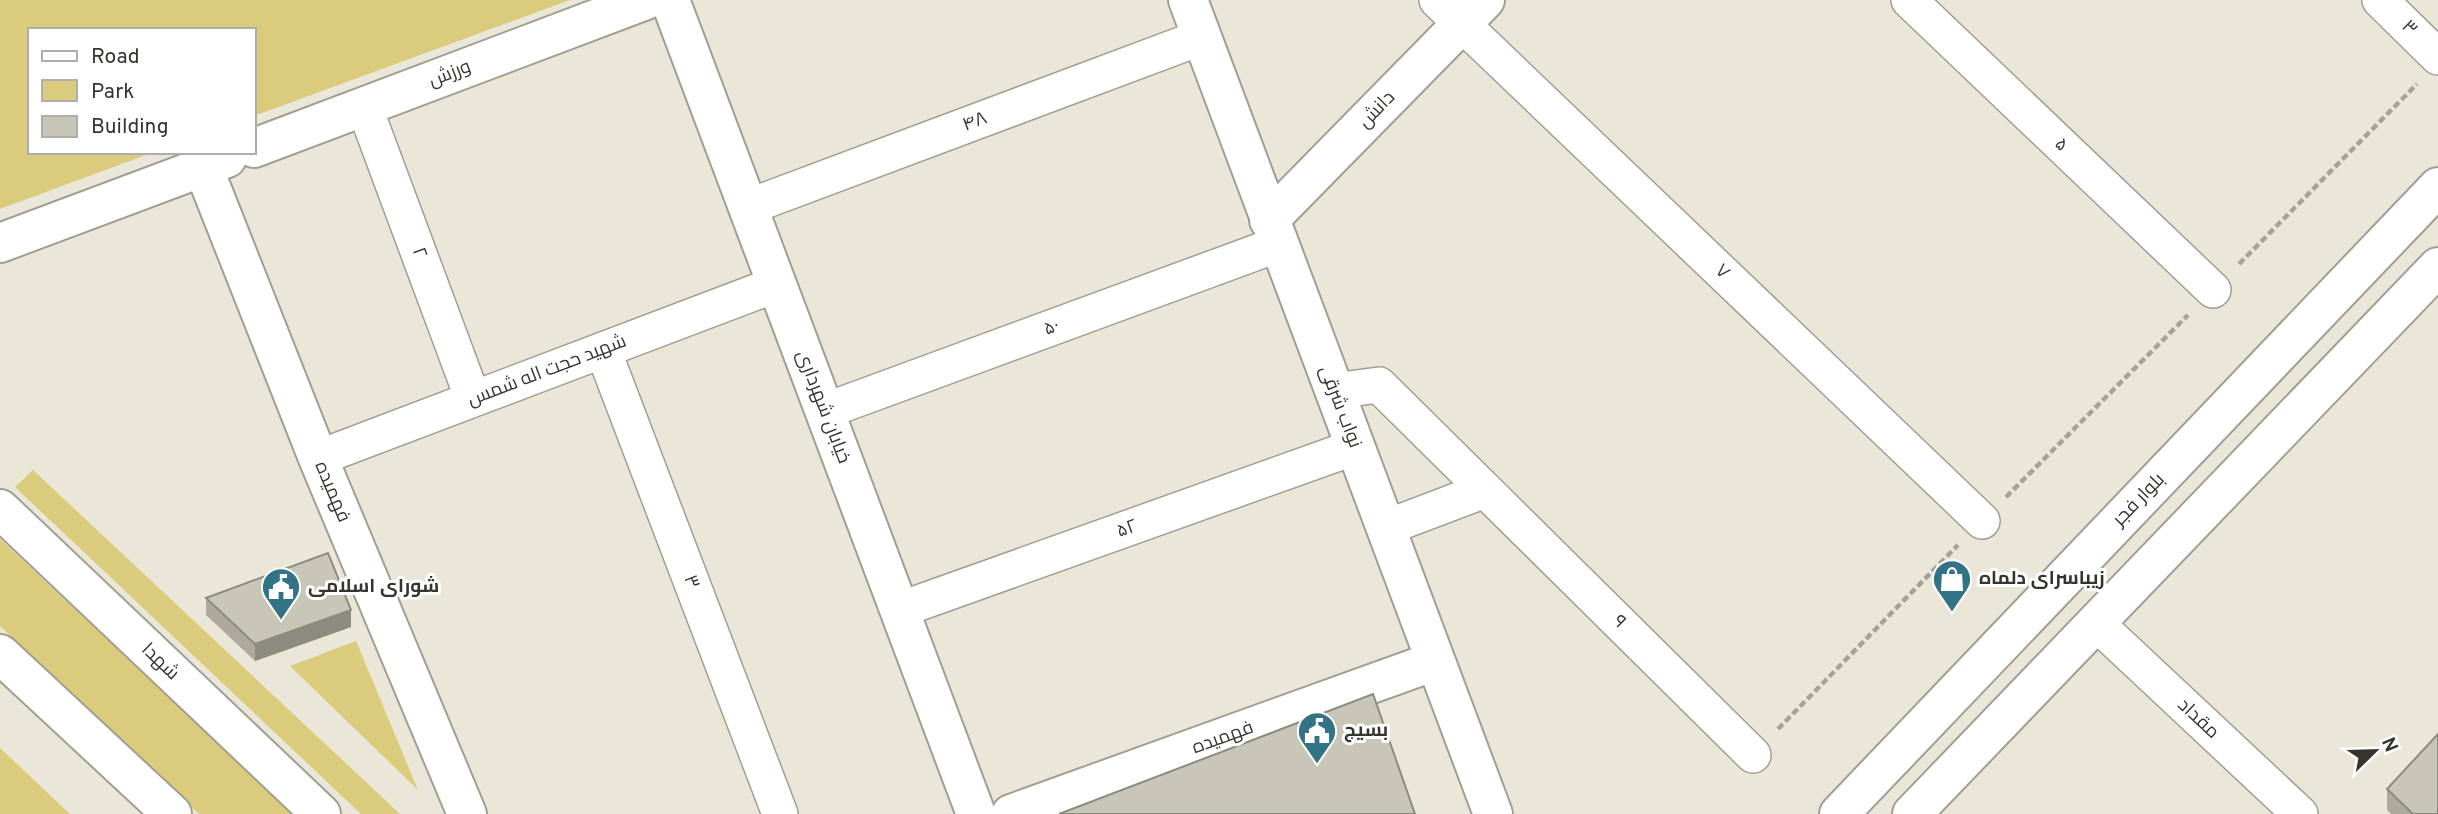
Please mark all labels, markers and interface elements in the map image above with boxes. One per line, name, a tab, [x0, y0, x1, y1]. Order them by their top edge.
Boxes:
street label: ۳	[2396, 15, 2422, 41]
legend	[28, 28, 256, 154]
text: Road	[91, 44, 140, 71]
street label: ورزش	[425, 55, 475, 93]
text: Park	[91, 79, 134, 106]
street label: دانش	[1353, 86, 1401, 134]
street label: ۴۸	[959, 106, 991, 137]
text: Building	[91, 114, 169, 141]
street label: ۵	[2049, 133, 2073, 157]
street label: ۲	[406, 244, 432, 262]
street label: ۷	[1709, 259, 1735, 285]
street label: ۵۰	[1041, 314, 1063, 342]
street label: شهید حجت اله شمس	[464, 330, 630, 412]
street label: خیابان شهرداری	[790, 347, 856, 467]
street label: نواب شرقی	[1313, 362, 1367, 452]
street label: فهمیده	[308, 458, 356, 526]
street label: بلوار فجر	[2107, 468, 2170, 532]
street label: ۵۲	[1113, 514, 1141, 544]
shop icon: زیباسرای دلماه	[1931, 558, 1973, 613]
public building icon: شورای اسلامی	[260, 566, 302, 621]
place label: زیباسرای دلماه	[1979, 567, 2105, 591]
street label: ۳	[677, 572, 705, 592]
place label: شورای اسلامی	[308, 575, 439, 599]
street label: ۹	[1607, 610, 1631, 634]
street label: شهدا	[136, 638, 184, 686]
street label: مقداد	[2172, 694, 2224, 744]
public building icon: بسیج	[1296, 710, 1338, 765]
street label: فهمیده	[1189, 716, 1257, 760]
north arrow	[2340, 716, 2410, 786]
place label: بسیج	[1344, 719, 1388, 743]
text: N	[2375, 734, 2403, 756]

